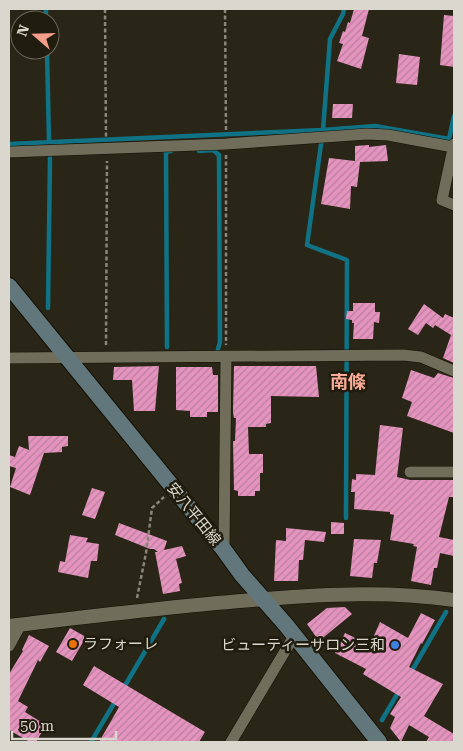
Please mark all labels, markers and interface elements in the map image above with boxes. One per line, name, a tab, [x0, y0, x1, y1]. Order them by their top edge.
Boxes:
north arrow	[10, 10, 60, 60]
text: N	[13, 23, 32, 38]
district label: 南條	[330, 371, 366, 392]
street label: 安八平田線	[163, 479, 225, 549]
place label: ラフォーレ	[83, 635, 158, 653]
place label: ビューティーサロン三和	[221, 636, 385, 654]
marker: ラフォーレ	[67, 638, 79, 650]
marker: ビューティーサロン三和	[389, 639, 401, 651]
scale bar	[12, 708, 116, 740]
text: 50 m	[20, 717, 55, 735]

